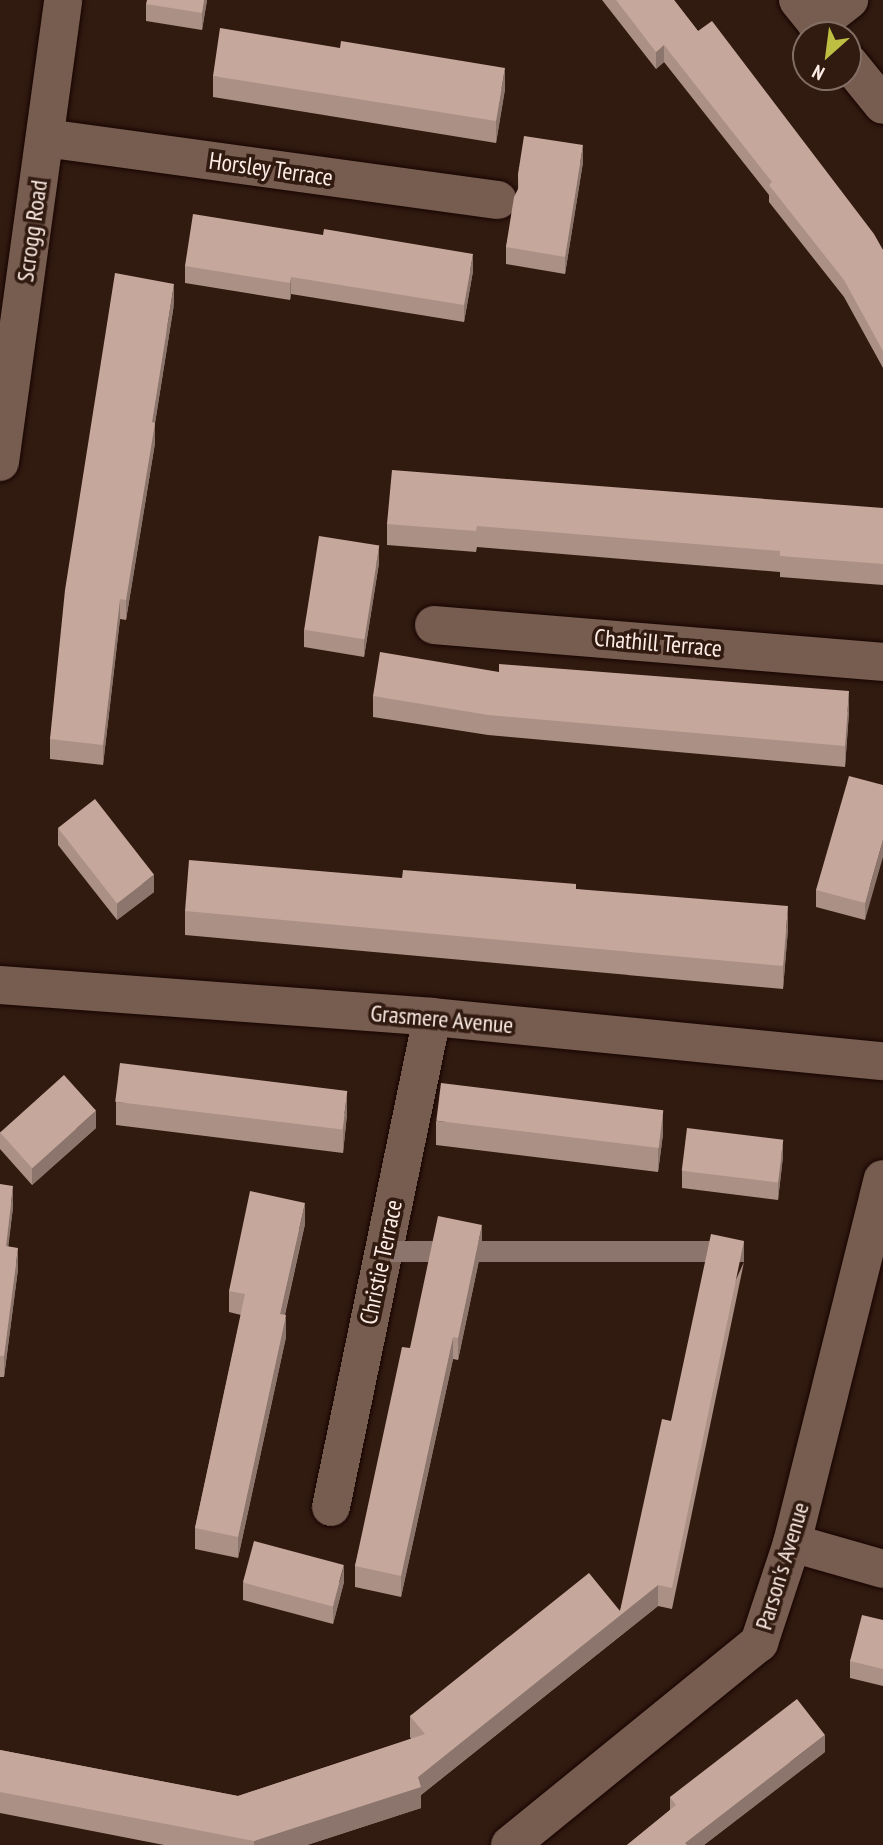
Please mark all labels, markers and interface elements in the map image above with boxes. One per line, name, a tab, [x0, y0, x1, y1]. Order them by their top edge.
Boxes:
north arrow	[792, 21, 862, 91]
text: N	[808, 60, 828, 86]
street label: Horsley Terrace	[207, 146, 335, 192]
street label: Scrogg Road	[11, 178, 53, 284]
street label: Chathill Terrace	[593, 623, 723, 663]
street label: Grasmere Avenue	[369, 998, 515, 1040]
street label: Christie Terrace	[354, 1197, 408, 1327]
street label: Parson's Avenue	[749, 1499, 815, 1633]

